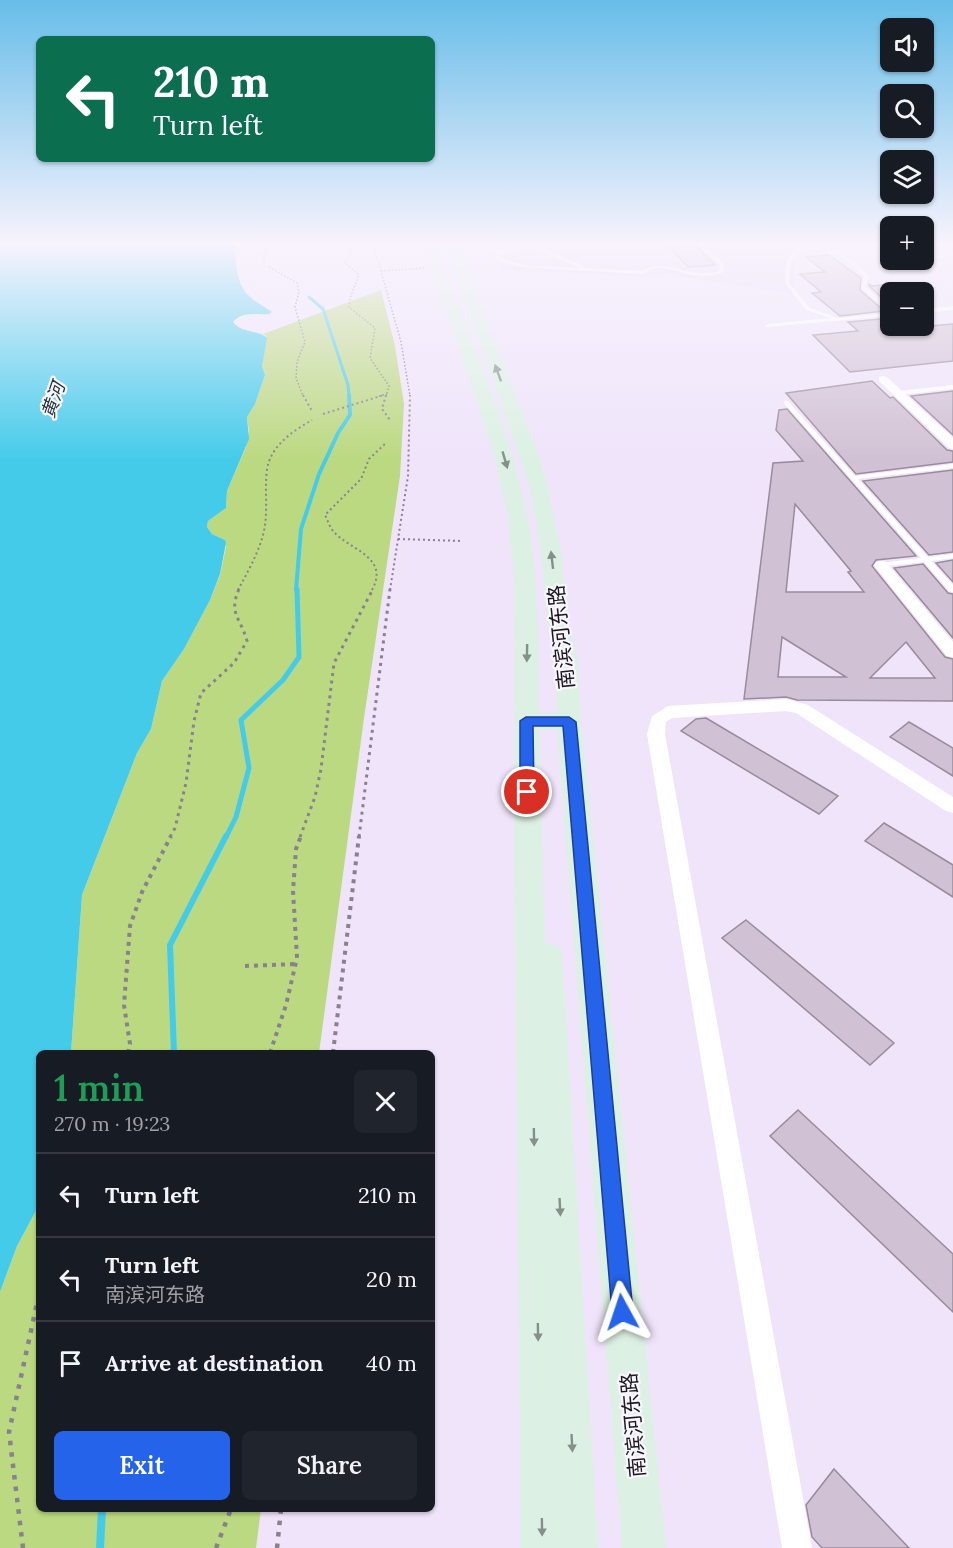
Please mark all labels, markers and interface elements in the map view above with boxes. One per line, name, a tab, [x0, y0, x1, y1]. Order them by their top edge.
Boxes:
map controls	[880, 18, 934, 336]
button: sound	[880, 18, 934, 72]
text: 210 m	[153, 55, 269, 109]
icon: left	[54, 60, 132, 138]
button: search	[880, 84, 934, 138]
text: Turn left	[153, 108, 263, 142]
button: layers	[880, 150, 934, 204]
button: +	[880, 216, 934, 270]
button: −	[880, 282, 934, 336]
one-way arrow	[492, 364, 502, 382]
water label: 黄河	[36, 376, 71, 421]
one-way arrow	[501, 451, 510, 469]
one-way arrow	[548, 550, 557, 569]
street label: 南滨河东路	[542, 583, 580, 691]
one-way arrow	[522, 643, 532, 662]
pin	[501, 766, 552, 817]
icon: arrive	[510, 775, 543, 808]
text: 1 min	[54, 1065, 144, 1111]
button: close	[354, 1070, 417, 1133]
text: 270 m · 19:23	[54, 1111, 170, 1136]
one-way arrow	[529, 1127, 539, 1146]
icon: left	[54, 1179, 87, 1212]
text: Turn left	[105, 1181, 199, 1209]
text: 210 m	[358, 1181, 417, 1209]
one-way arrow	[556, 1198, 565, 1217]
text: Turn left	[105, 1251, 199, 1279]
icon: left	[54, 1263, 87, 1296]
text: 20 m	[366, 1265, 417, 1293]
position arrow	[590, 1280, 654, 1344]
text: 南滨河东路	[105, 1282, 205, 1307]
one-way arrow	[534, 1322, 543, 1341]
icon: arrive	[54, 1347, 87, 1380]
text: Arrive at destination	[105, 1349, 323, 1377]
text: 40 m	[366, 1349, 417, 1377]
street label: 南滨河东路	[615, 1372, 651, 1478]
button: Exit	[54, 1431, 230, 1500]
button: Share	[242, 1431, 417, 1500]
one-way arrow	[567, 1434, 576, 1453]
one-way arrow	[538, 1517, 547, 1536]

